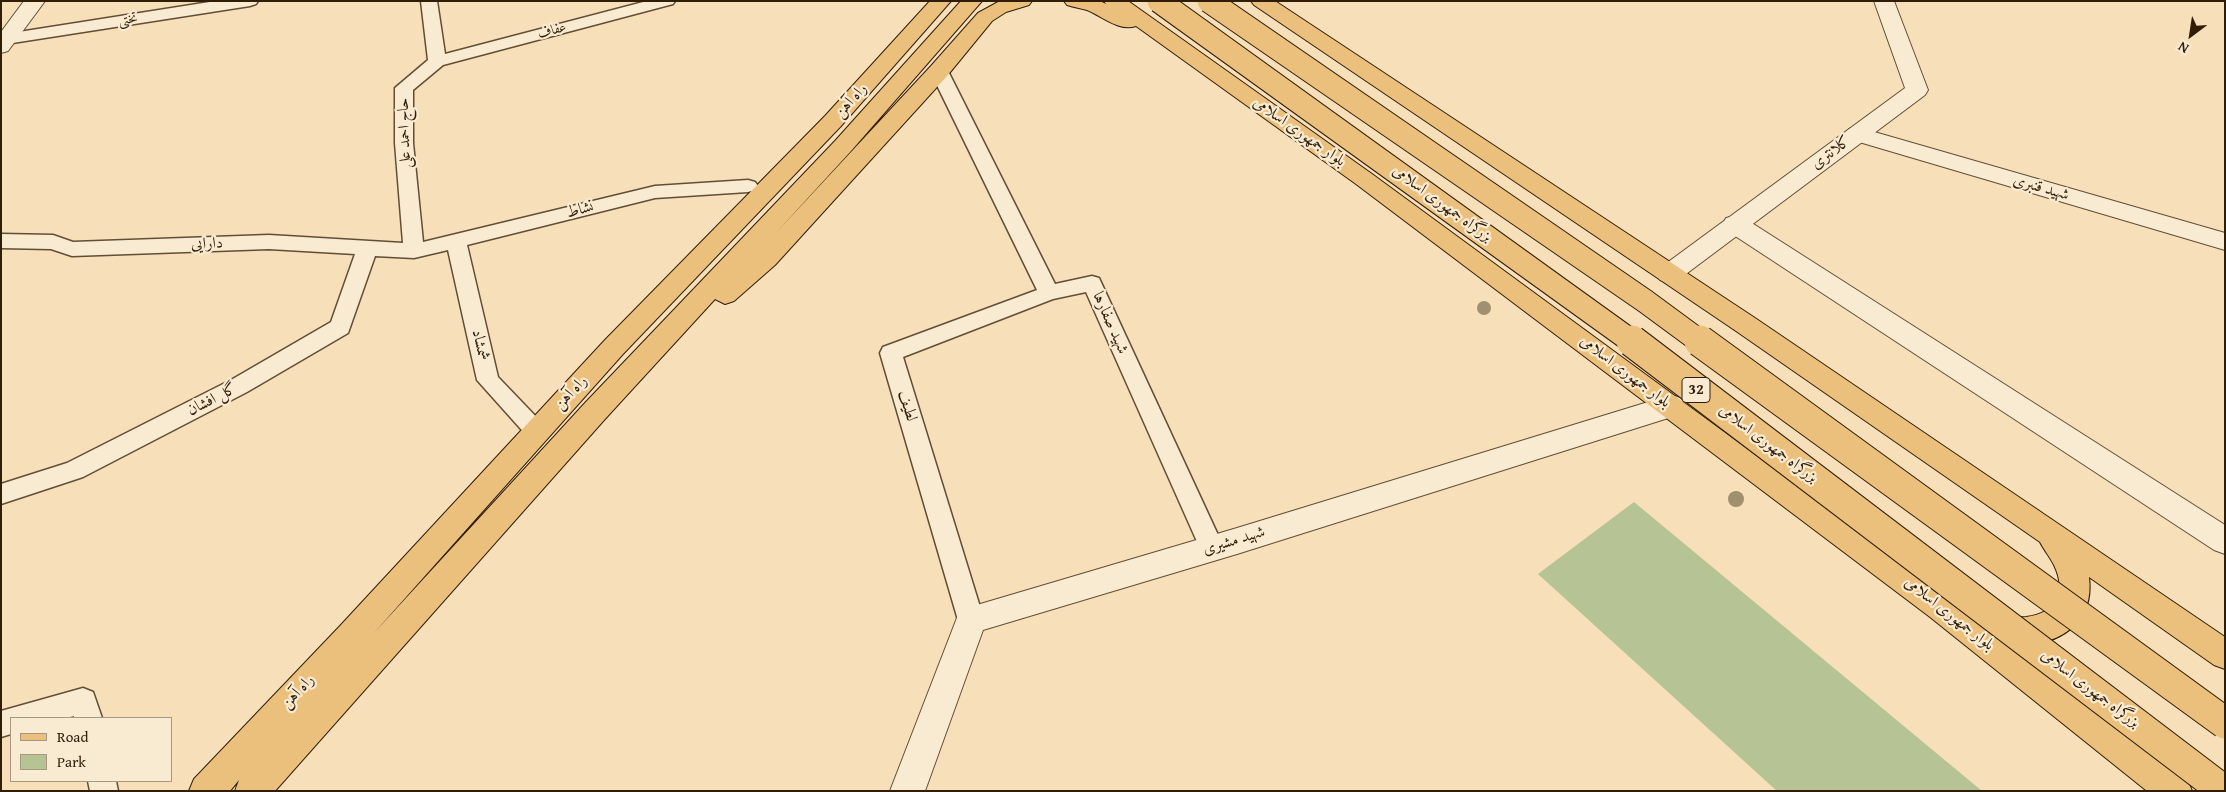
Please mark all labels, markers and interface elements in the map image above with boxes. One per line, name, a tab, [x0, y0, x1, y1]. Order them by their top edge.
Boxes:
street label: تختی	[117, 10, 139, 30]
north arrow	[2166, 10, 2216, 60]
street label: عفاف	[536, 19, 568, 43]
text: N	[2174, 37, 2192, 59]
street label: راه آهن	[831, 80, 871, 122]
street label: بلوار جمهوری اسلامی	[1249, 93, 1349, 171]
street label: حاج احمد علی	[394, 97, 416, 169]
street label: کلانتری	[1808, 132, 1854, 174]
street label: بزرگراه جمهوری اسلامی	[1388, 161, 1496, 247]
street label: شهید قنبری	[2011, 171, 2071, 205]
street label: نشاط	[564, 197, 596, 223]
street label: دارایی	[191, 234, 223, 254]
street label: شهید صفارها	[1088, 289, 1132, 357]
street label: شمشاد	[467, 328, 493, 362]
street label: بلوار جمهوری اسلامی	[1576, 332, 1674, 412]
street label: راه آهن	[550, 372, 592, 414]
road number: 32	[1682, 378, 1710, 402]
street label: گل افشان	[184, 379, 240, 421]
street label: لطیف	[893, 388, 921, 424]
street label: بزرگراه جمهوری اسلامی	[1715, 401, 1821, 487]
street label: شهید مشیری	[1201, 522, 1267, 560]
street label: بلوار جمهوری اسلامی	[1900, 573, 1998, 655]
street label: بزرگراه جمهوری اسلامی	[2037, 646, 2143, 732]
street label: راه آهن	[277, 671, 319, 713]
legend	[10, 717, 172, 782]
text: Road	[57, 726, 88, 747]
text: Park	[57, 751, 86, 772]

